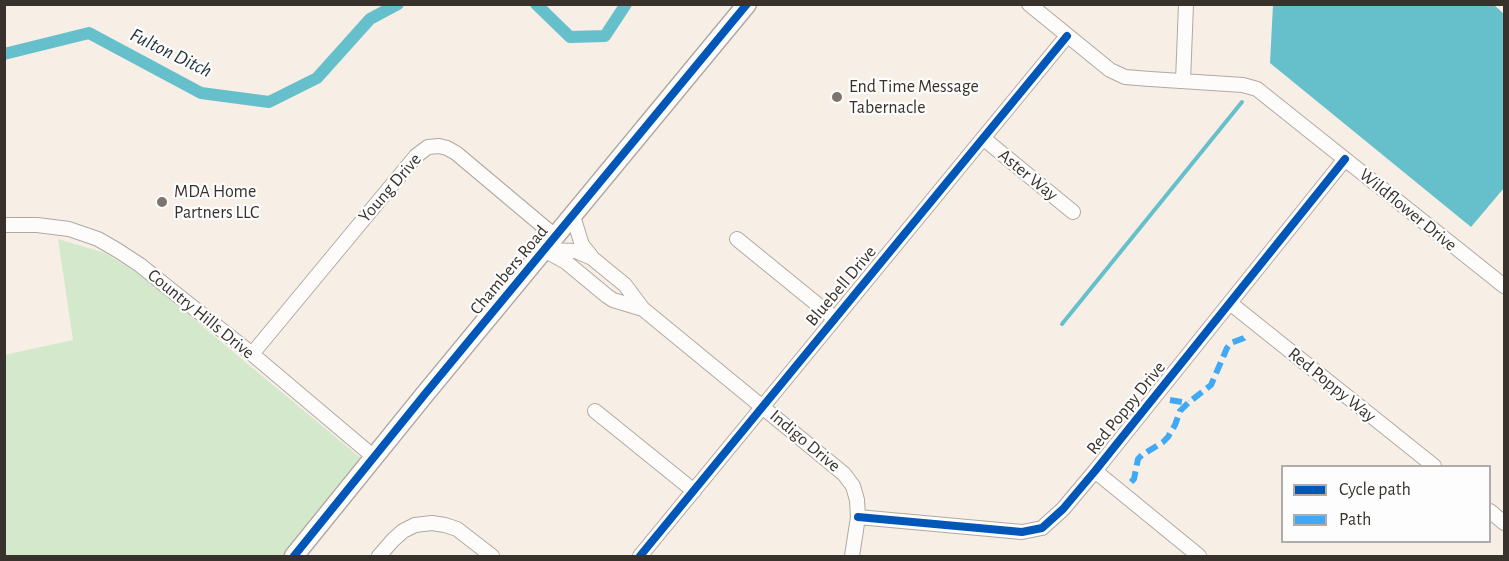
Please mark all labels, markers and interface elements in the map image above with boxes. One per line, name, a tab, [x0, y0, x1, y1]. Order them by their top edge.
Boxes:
water label: Fulton Ditch	[126, 23, 216, 83]
place label: End Time Message Tabernacle	[849, 76, 979, 118]
marker: End Time Message Tabernacle	[830, 90, 844, 104]
street label: Aster Way	[994, 144, 1062, 206]
street label: Young Drive	[354, 149, 426, 227]
street label: Wildflower Drive	[1355, 164, 1461, 256]
place label: MDA Home Partners LLC	[174, 181, 259, 224]
marker: MDA Home Partners LLC	[155, 195, 169, 209]
street label: Chambers Road	[465, 221, 553, 319]
street label: Bluebell Drive	[801, 241, 881, 331]
street label: Country Hills Drive	[143, 264, 259, 364]
street label: Red Poppy Way	[1284, 343, 1380, 427]
street label: Red Poppy Drive	[1082, 357, 1170, 459]
street label: Indigo Drive	[765, 405, 845, 477]
legend	[1281, 465, 1491, 543]
text: Cycle path	[1339, 481, 1411, 499]
text: Path	[1339, 511, 1371, 529]

